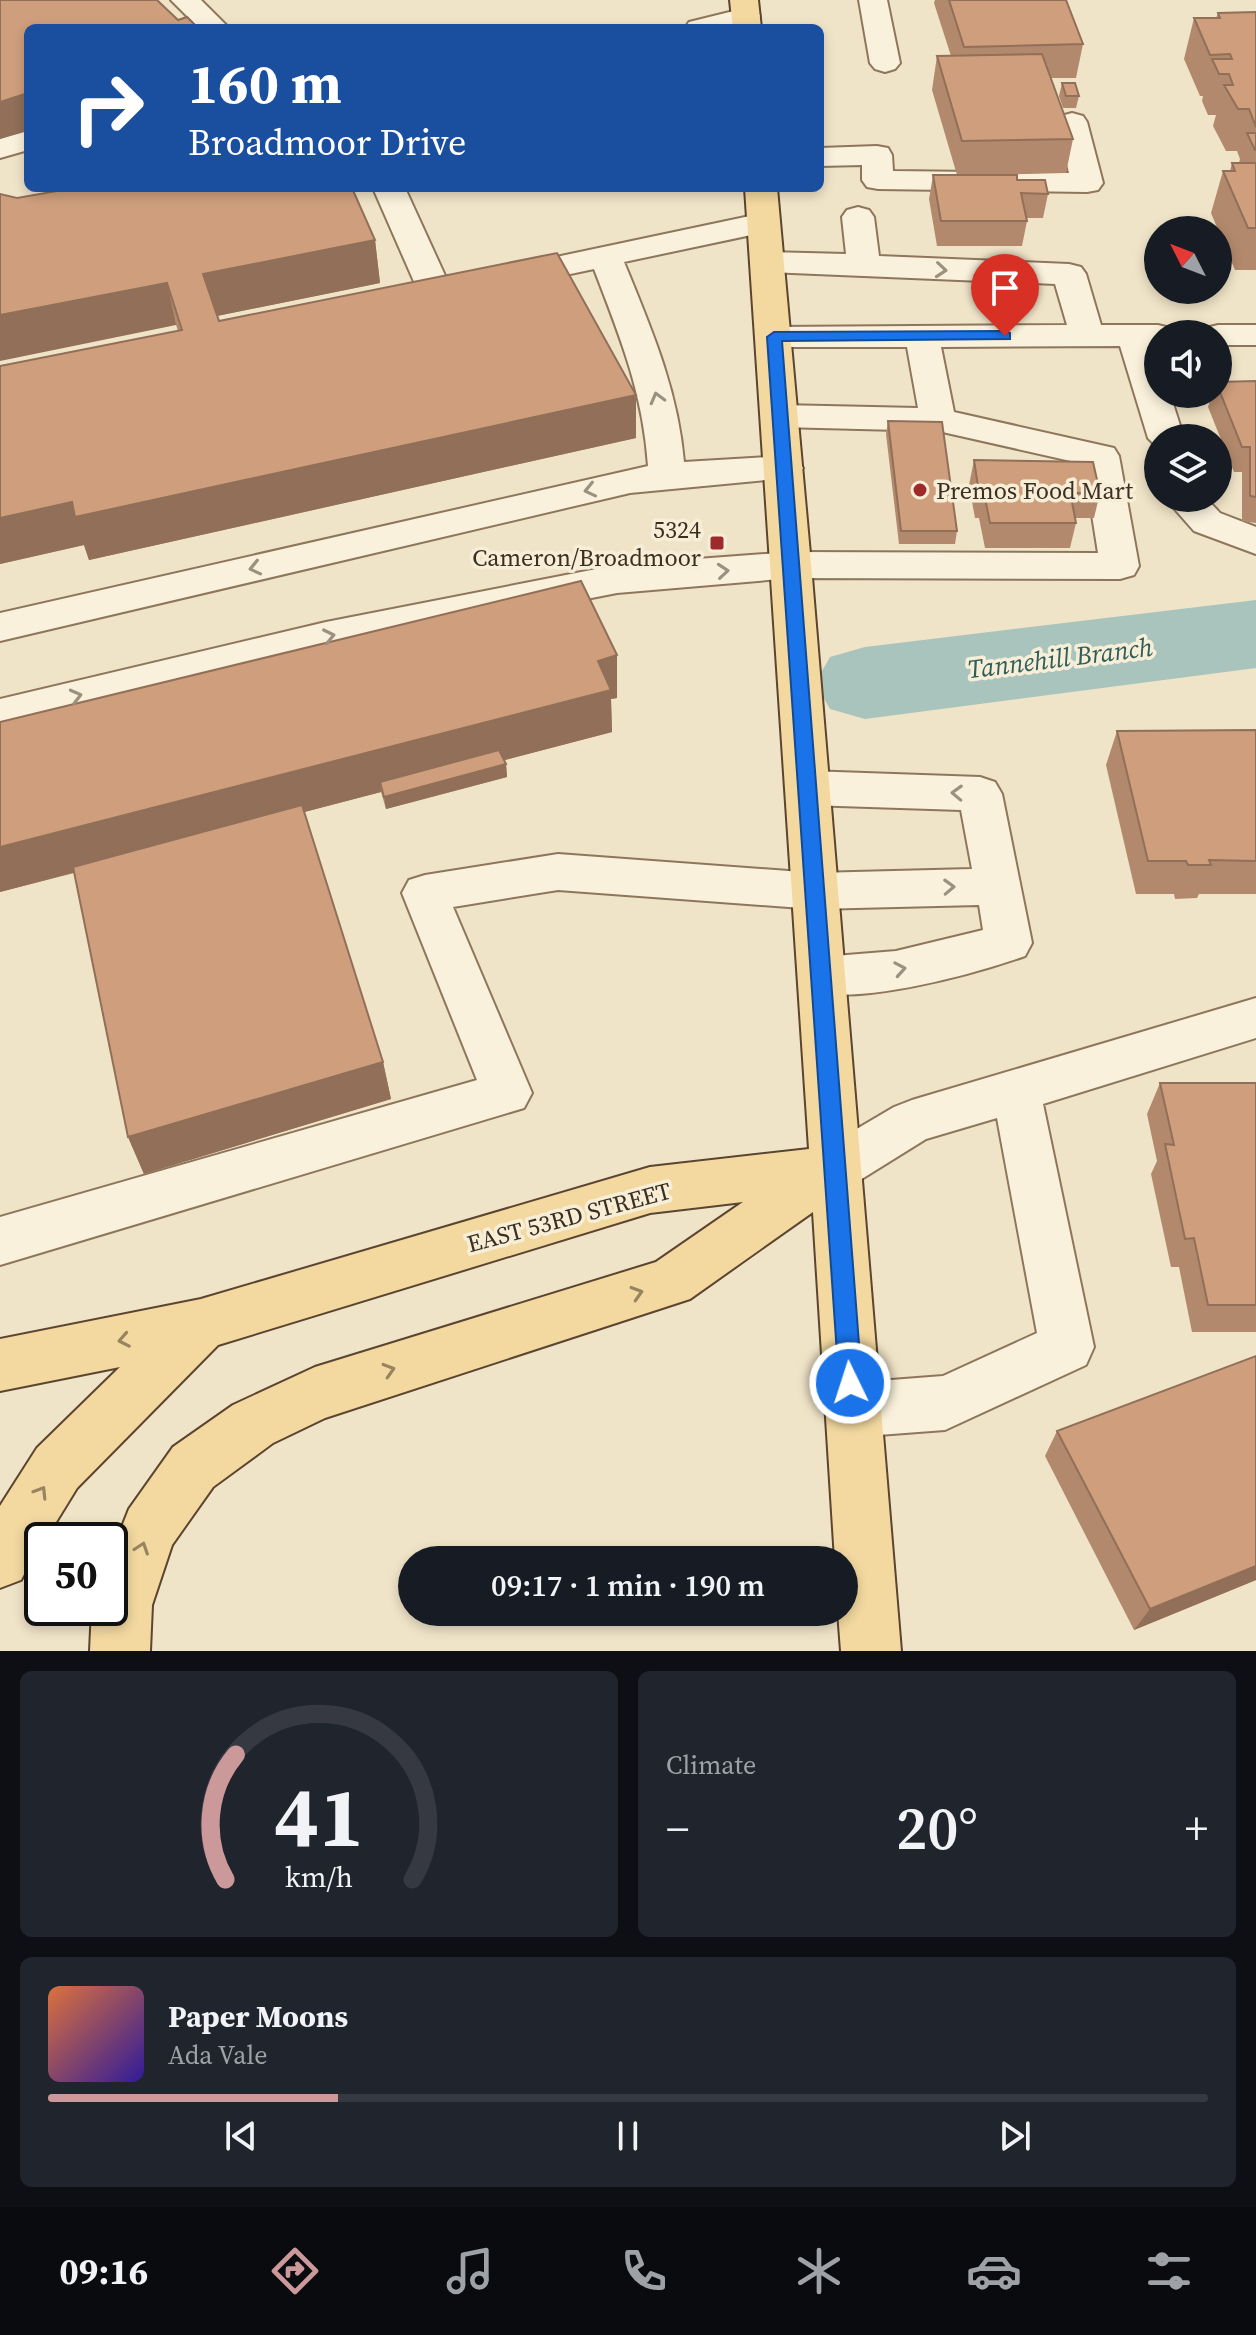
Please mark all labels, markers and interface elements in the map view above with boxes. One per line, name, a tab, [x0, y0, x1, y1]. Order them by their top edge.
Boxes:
text: 160 m	[188, 45, 342, 122]
icon: right	[56, 56, 160, 160]
text: Broadmoor Drive	[188, 118, 466, 167]
north arrow	[1144, 216, 1232, 304]
map controls	[1144, 216, 1232, 512]
pin	[971, 254, 1039, 336]
one-way arrow	[935, 261, 948, 278]
icon: arrive	[983, 266, 1027, 310]
button: sound	[1144, 320, 1232, 408]
one-way arrow	[649, 391, 666, 405]
button: layers	[1144, 424, 1232, 512]
place label: Premos Food Mart	[936, 474, 1133, 507]
one-way arrow	[584, 481, 598, 498]
marker: Premos Food Mart	[911, 481, 929, 499]
place label: 5324 Cameron/Broadmoor	[472, 513, 701, 574]
marker: 5324 Cameron/Broadmoor	[708, 534, 726, 552]
one-way arrow	[249, 559, 263, 576]
one-way arrow	[717, 562, 730, 579]
one-way arrow	[321, 628, 335, 645]
water label: Tannehill Branch	[965, 629, 1155, 687]
one-way arrow	[68, 688, 82, 705]
one-way arrow	[950, 785, 963, 802]
one-way arrow	[943, 879, 956, 896]
one-way arrow	[893, 961, 906, 978]
street label: EAST 53RD STREET	[463, 1174, 675, 1260]
one-way arrow	[630, 1286, 644, 1302]
one-way arrow	[118, 1331, 131, 1348]
position arrow	[808, 1341, 892, 1425]
one-way arrow	[382, 1363, 396, 1379]
one-way arrow	[32, 1487, 47, 1501]
speed limit sign: 50	[24, 1522, 128, 1626]
one-way arrow	[132, 1542, 149, 1556]
text: 09:17 · 1 min · 190 m	[491, 1565, 765, 1606]
text: Climate	[666, 1747, 756, 1783]
text: 41	[274, 1760, 364, 1874]
text: 20°	[896, 1787, 978, 1869]
text: −	[666, 1798, 689, 1859]
text: +	[1185, 1798, 1208, 1859]
text: km/h	[285, 1857, 353, 1897]
text: Paper Moons	[168, 1996, 348, 2037]
text: Ada Vale	[168, 2037, 267, 2073]
icon: previous	[219, 2114, 263, 2158]
icon: pause	[606, 2114, 650, 2158]
icon: next	[993, 2114, 1037, 2158]
icon: directions	[267, 2243, 323, 2299]
icon: music	[442, 2243, 498, 2299]
icon: phone	[616, 2243, 672, 2299]
icon: climate	[791, 2243, 847, 2299]
icon: car	[966, 2243, 1022, 2299]
icon: filters	[1141, 2243, 1197, 2299]
text: 09:16	[59, 2247, 148, 2296]

